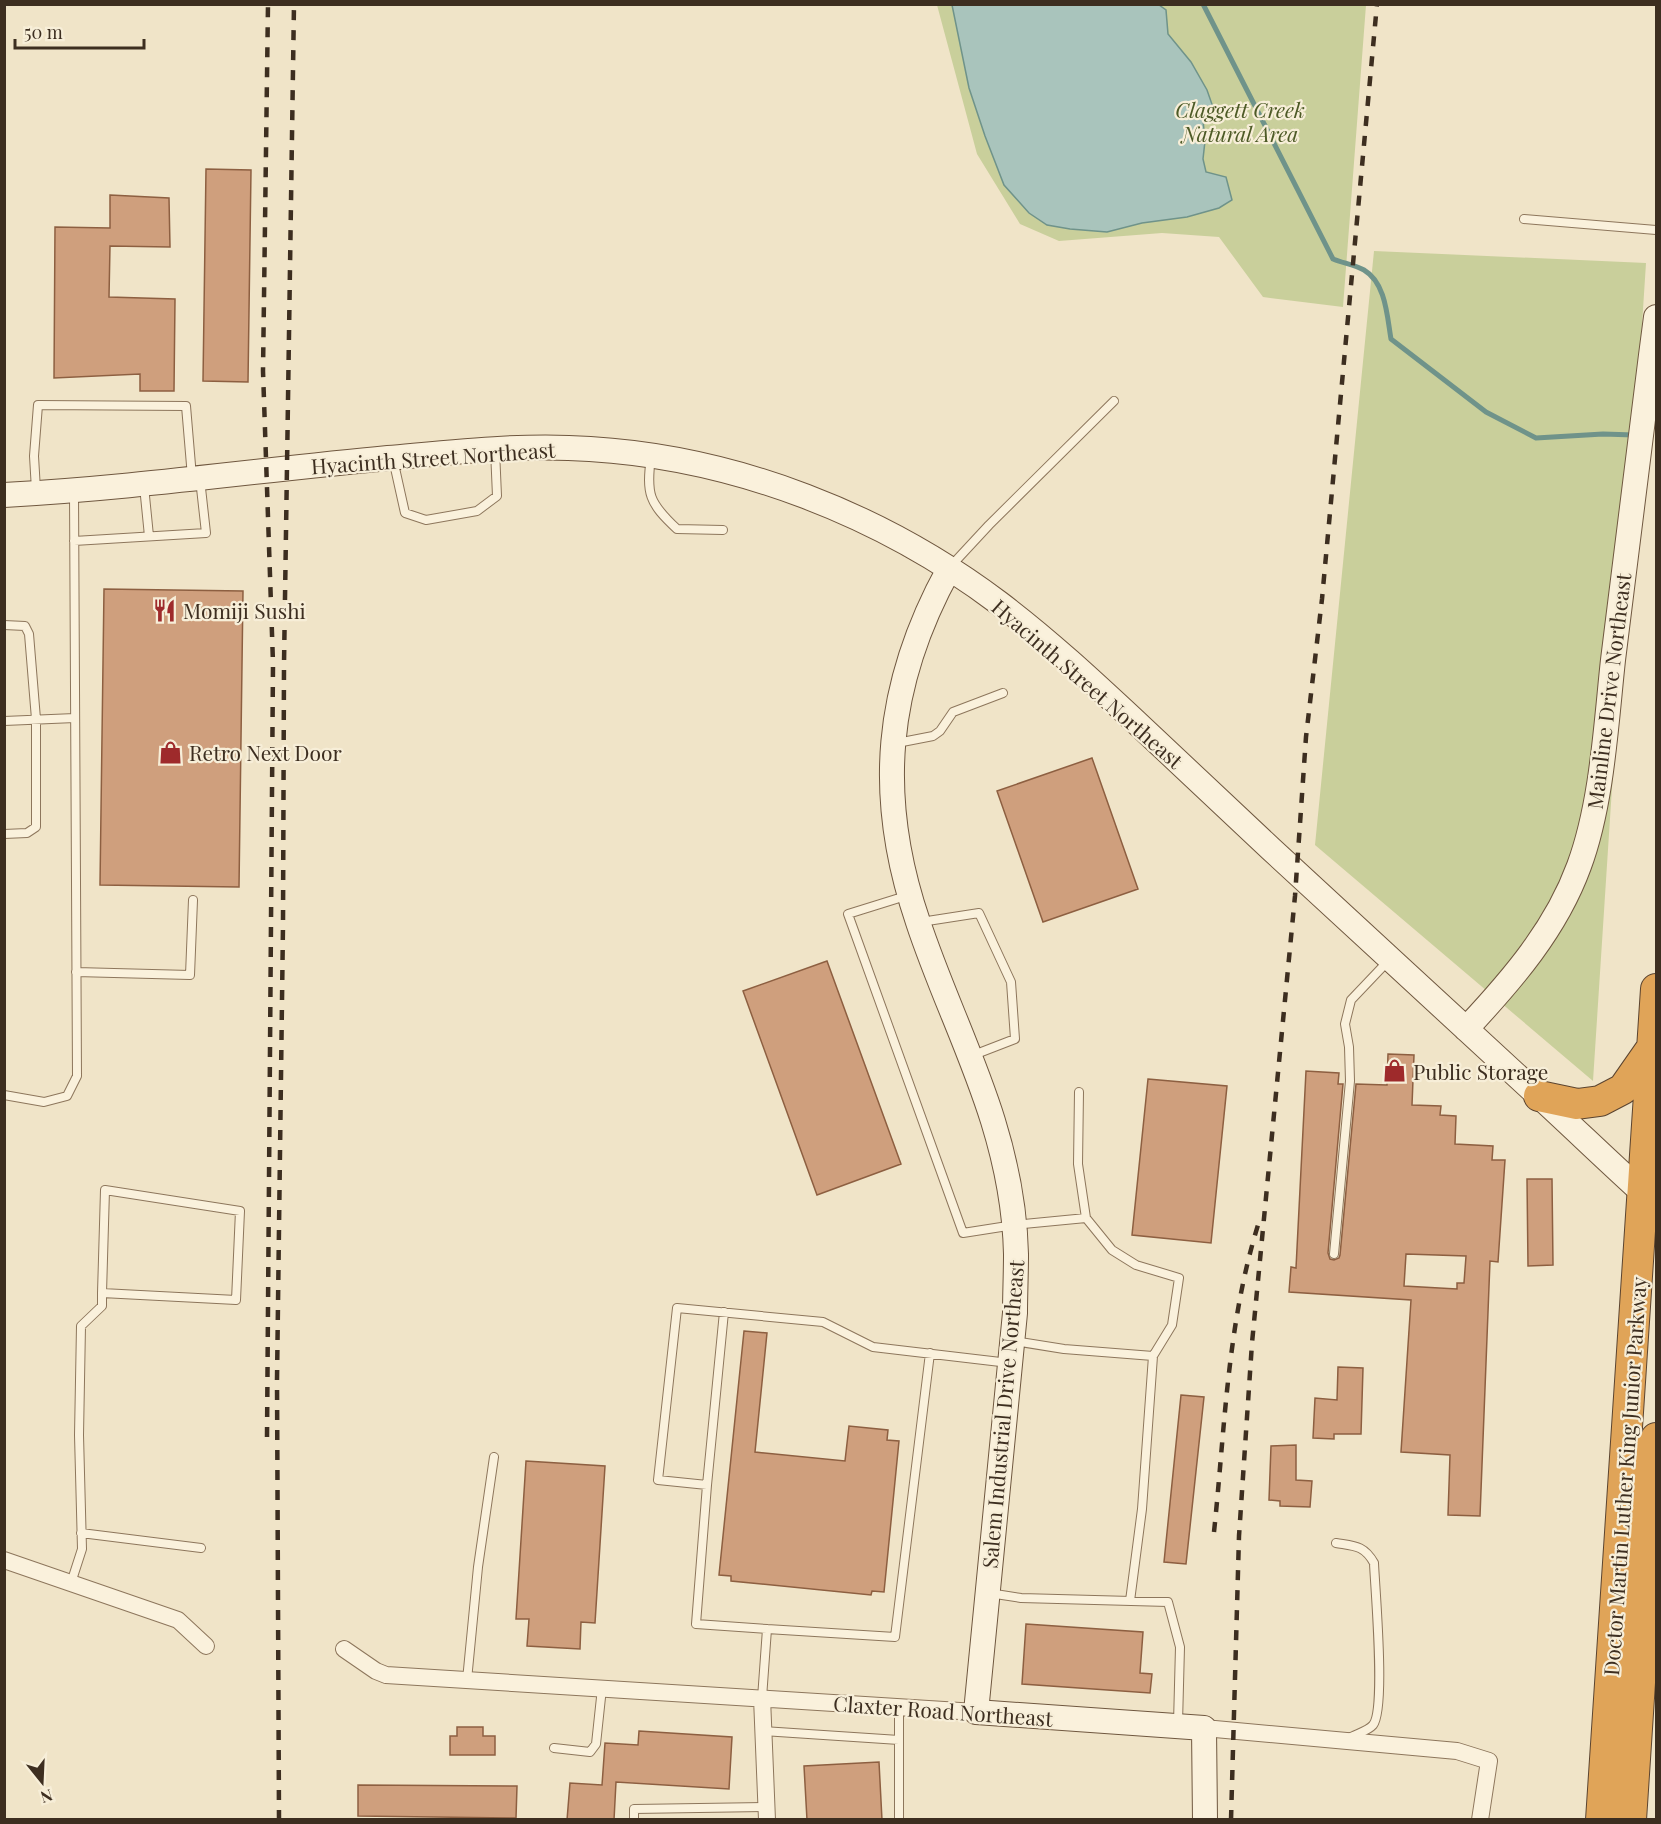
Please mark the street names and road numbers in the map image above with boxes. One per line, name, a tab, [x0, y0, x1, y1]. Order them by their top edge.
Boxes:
street label: Hyacinth Street Northeast	[310, 434, 557, 479]
street label: Mainline Drive Northeast	[1580, 571, 1636, 811]
street label: Hyacinth Street Northeast	[986, 592, 1190, 774]
street label: Salem Industrial Drive Northeast	[975, 1258, 1029, 1570]
street label: Doctor Martin Luther King Junior Parkway	[1596, 1275, 1652, 1677]
street label: Claxter Road Northeast	[832, 1688, 1054, 1732]

